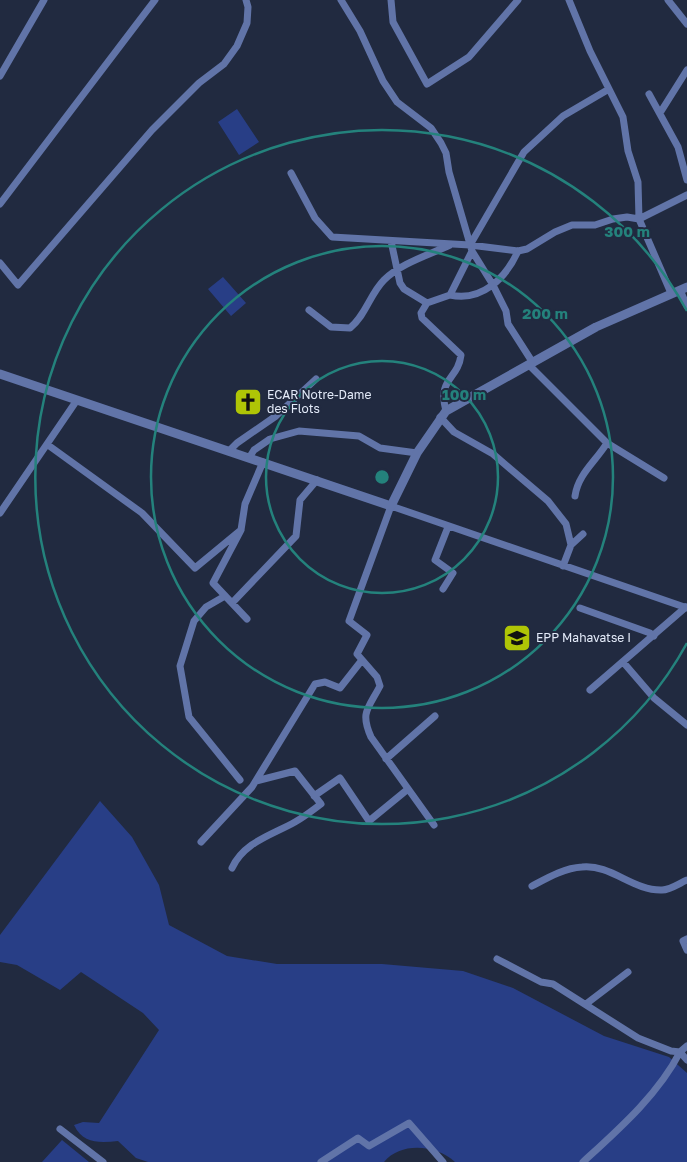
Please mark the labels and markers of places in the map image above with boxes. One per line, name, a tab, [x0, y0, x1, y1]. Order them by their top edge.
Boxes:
church icon: ECAR Notre-Dame des Flots	[233, 387, 263, 417]
place label: ECAR Notre-Dame des Flots	[267, 387, 371, 416]
centre of rings	[373, 468, 391, 486]
school or university icon: EPP Mahavatse I	[502, 623, 532, 653]
place label: EPP Mahavatse I	[536, 630, 631, 645]

